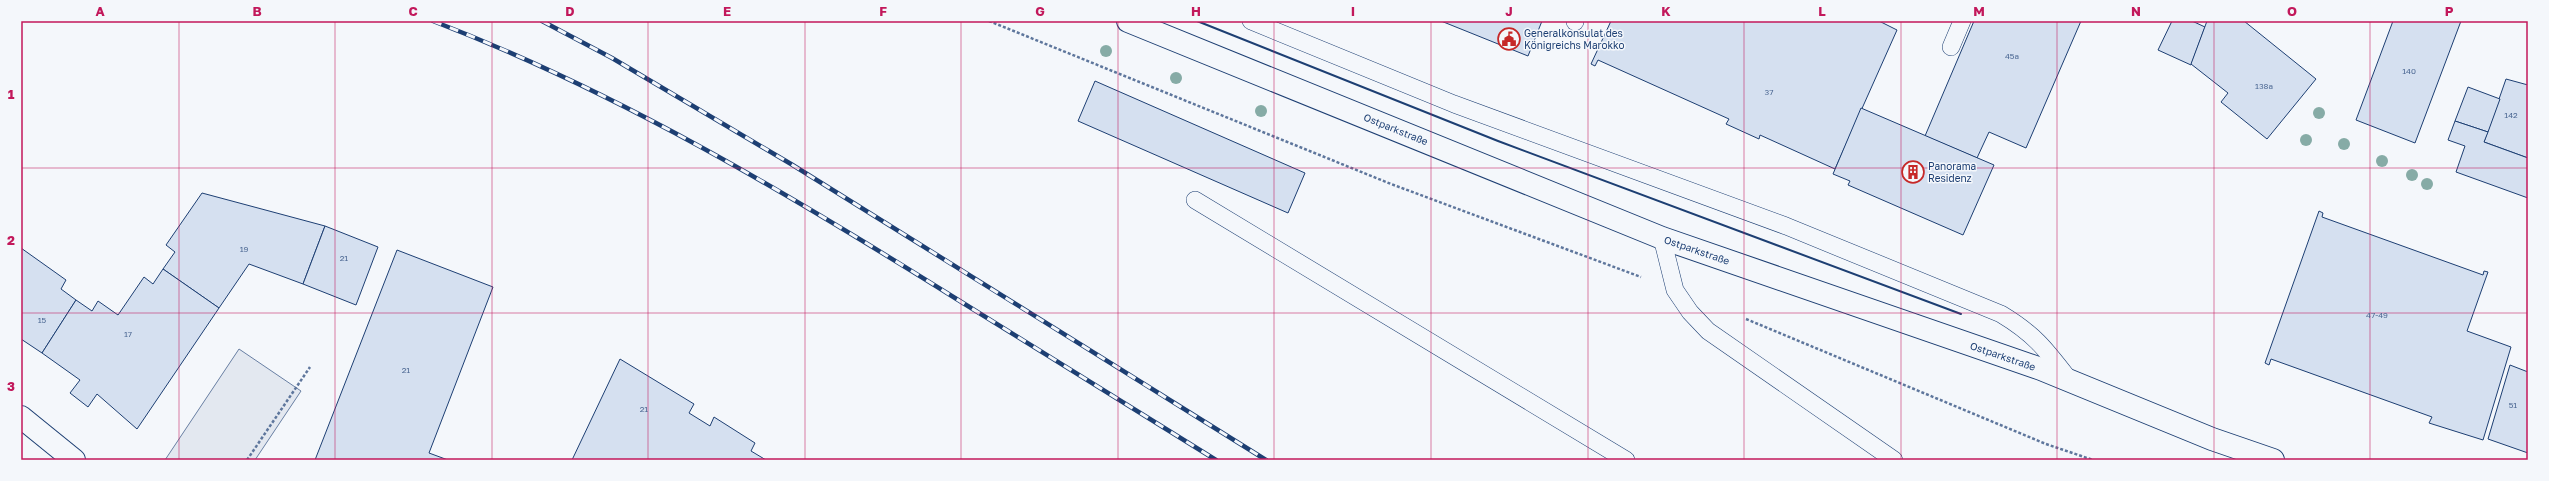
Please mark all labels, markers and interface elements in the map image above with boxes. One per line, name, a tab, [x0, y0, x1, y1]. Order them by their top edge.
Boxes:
text: A	[95, 3, 105, 19]
text: B	[252, 3, 262, 19]
text: C	[408, 3, 418, 19]
text: D	[565, 3, 575, 19]
text: E	[723, 3, 731, 19]
text: F	[879, 3, 887, 19]
text: G	[1035, 3, 1045, 19]
text: H	[1191, 3, 1201, 19]
text: I	[1351, 3, 1355, 19]
text: J	[1505, 3, 1513, 19]
text: K	[1661, 3, 1671, 19]
text: L	[1818, 3, 1826, 19]
text: M	[1973, 3, 1985, 19]
text: N	[2131, 3, 2141, 19]
text: O	[2287, 3, 2297, 19]
text: P	[2445, 3, 2454, 19]
public building icon: Generalkonsulat des Königreichs Marokko	[1496, 26, 1522, 52]
place label: Generalkonsulat des Königreichs Marokko	[1524, 27, 1625, 51]
house number: 45a	[2005, 51, 2019, 61]
house number: 140	[2402, 66, 2416, 76]
house number: 138a	[2255, 81, 2273, 91]
text: 1	[8, 86, 15, 102]
house number: 37	[1765, 87, 1773, 97]
house number: 142	[2504, 110, 2518, 120]
street label: Ostparkstraße	[1362, 111, 1430, 147]
building icon: Panorama Residenz	[1900, 159, 1926, 185]
place label: Panorama Residenz	[1928, 160, 1976, 184]
text: 2	[7, 232, 15, 248]
street label: Ostparkstraße	[1663, 233, 1731, 267]
house number: 19	[240, 244, 249, 254]
house number: 21	[340, 253, 348, 263]
house number: 47-49	[2366, 310, 2388, 320]
house number: 15	[38, 315, 47, 325]
house number: 17	[124, 329, 132, 339]
street label: Ostparkstraße	[1969, 339, 2037, 373]
house number: 21	[402, 365, 410, 375]
text: 3	[7, 378, 15, 394]
house number: 51	[2509, 400, 2517, 410]
house number: 21	[640, 404, 648, 414]

